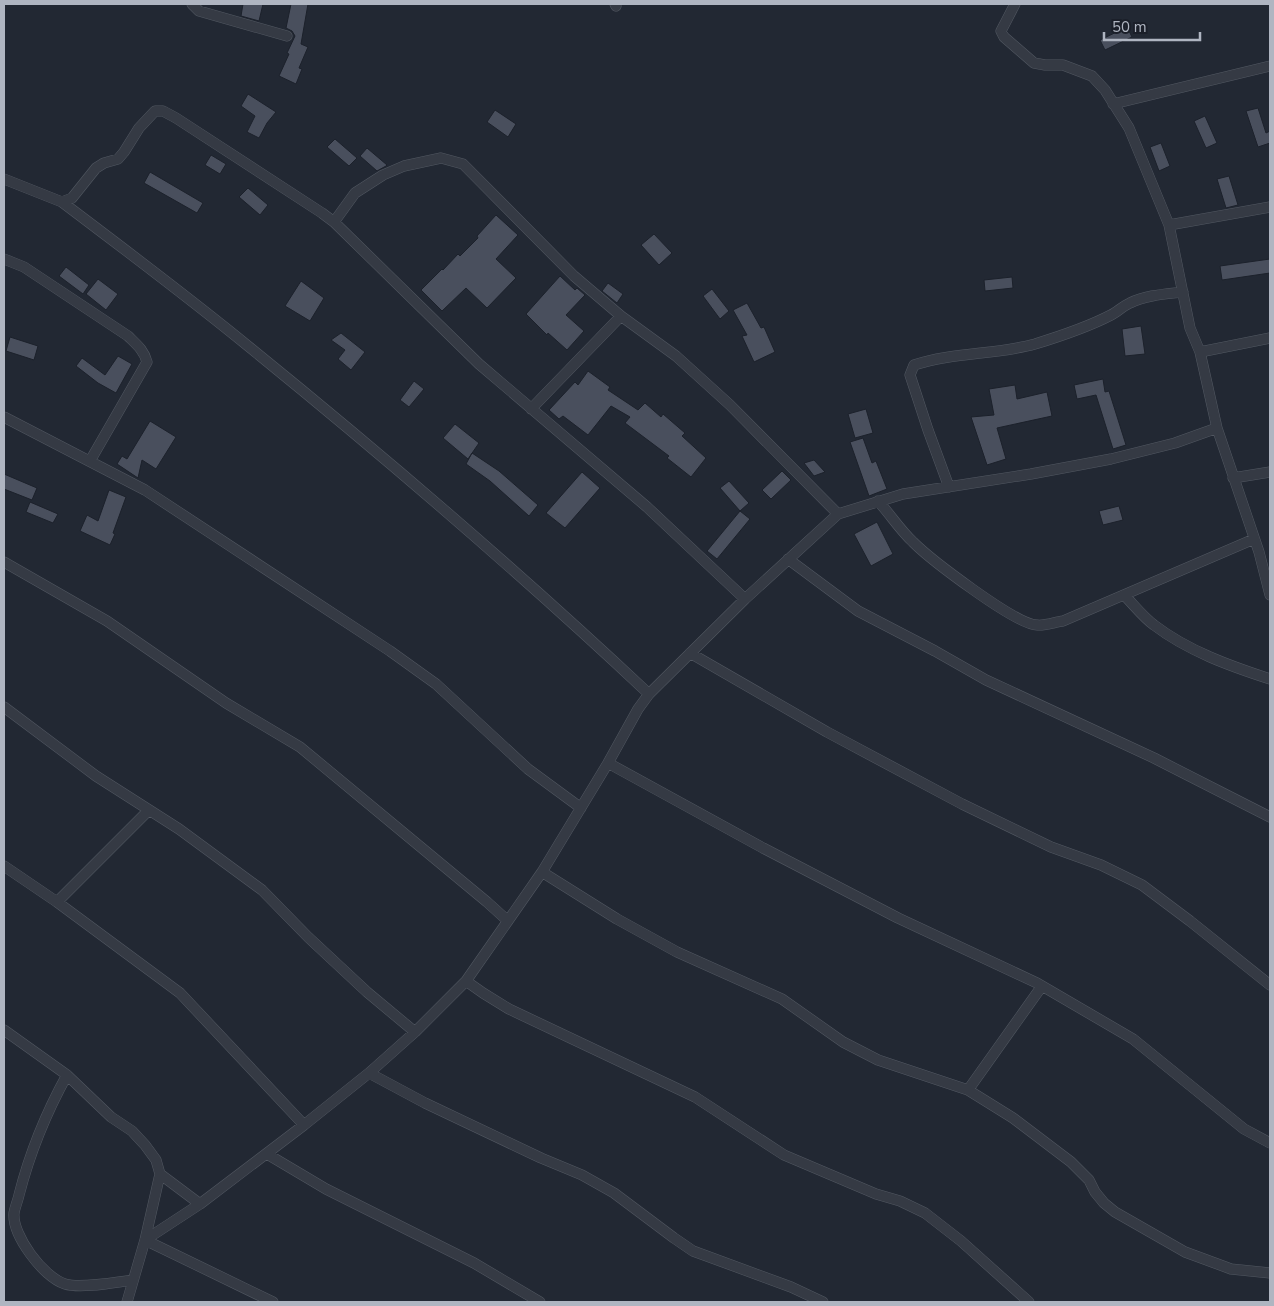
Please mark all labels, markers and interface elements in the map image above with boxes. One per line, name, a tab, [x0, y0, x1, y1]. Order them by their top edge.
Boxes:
scale bar	[1104, 10, 1200, 42]
text: 50 m	[1112, 17, 1147, 37]

